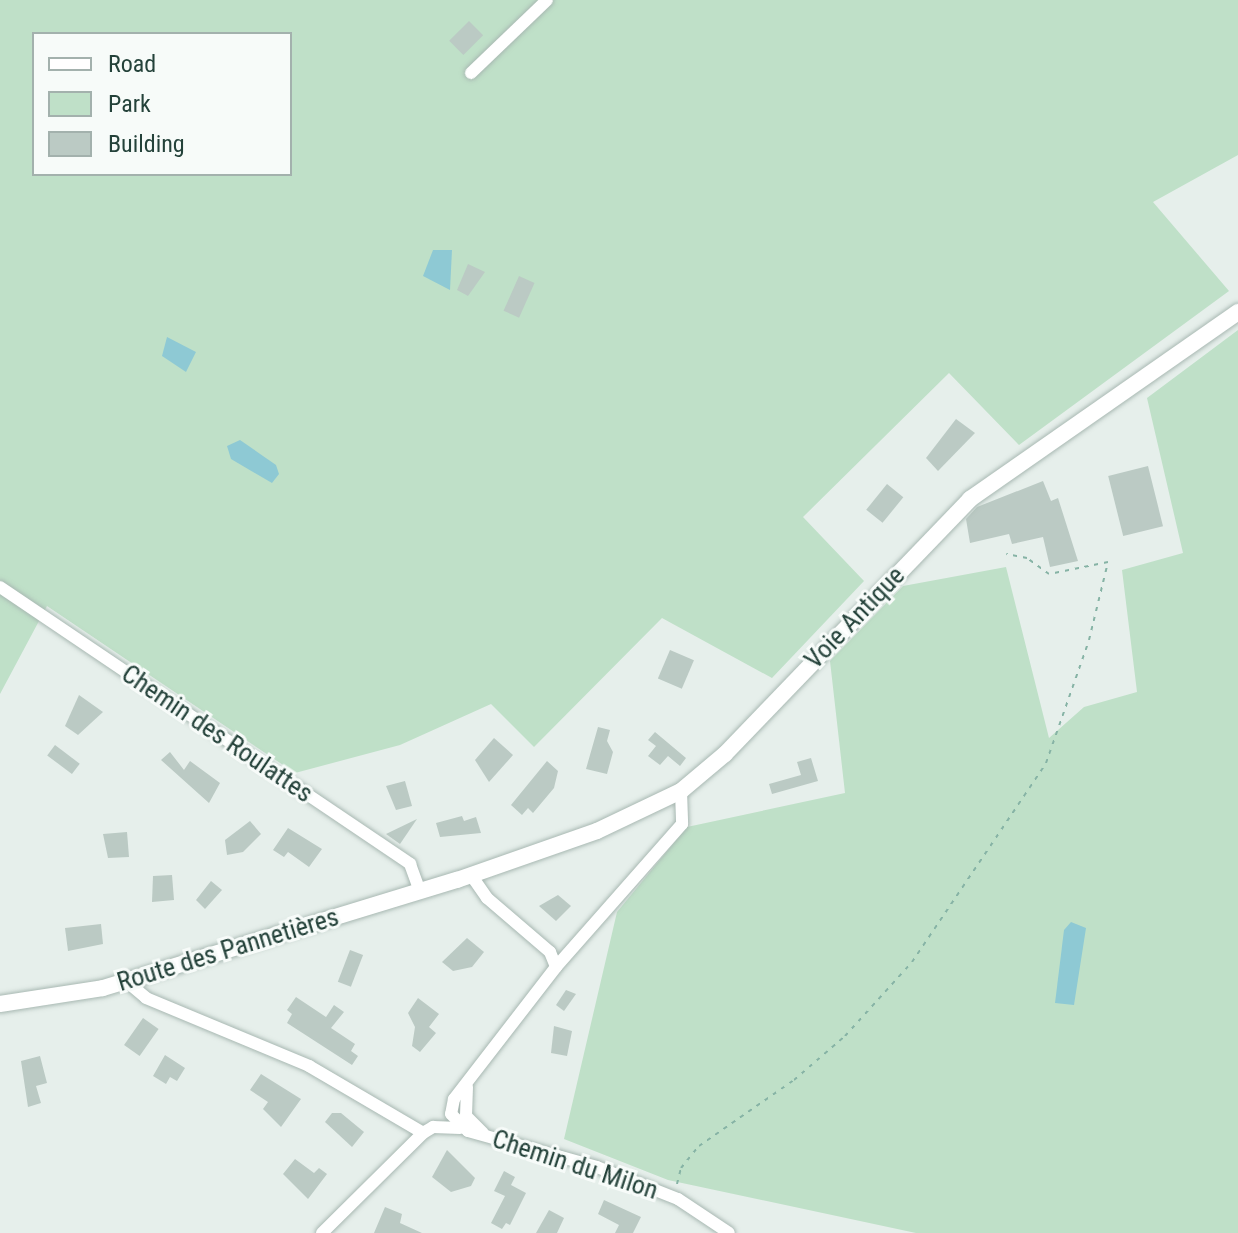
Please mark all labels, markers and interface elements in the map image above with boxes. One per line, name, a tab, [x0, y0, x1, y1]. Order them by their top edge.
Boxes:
legend	[32, 32, 292, 176]
text: Road	[108, 50, 156, 78]
text: Park	[108, 90, 151, 118]
text: Building	[108, 130, 185, 158]
street label: Voie Antique	[799, 560, 911, 676]
street label: Chemin des Roulattes	[116, 659, 318, 809]
street label: Route des Pannetières	[114, 901, 342, 999]
street label: Chemin du Milon	[488, 1124, 662, 1206]

